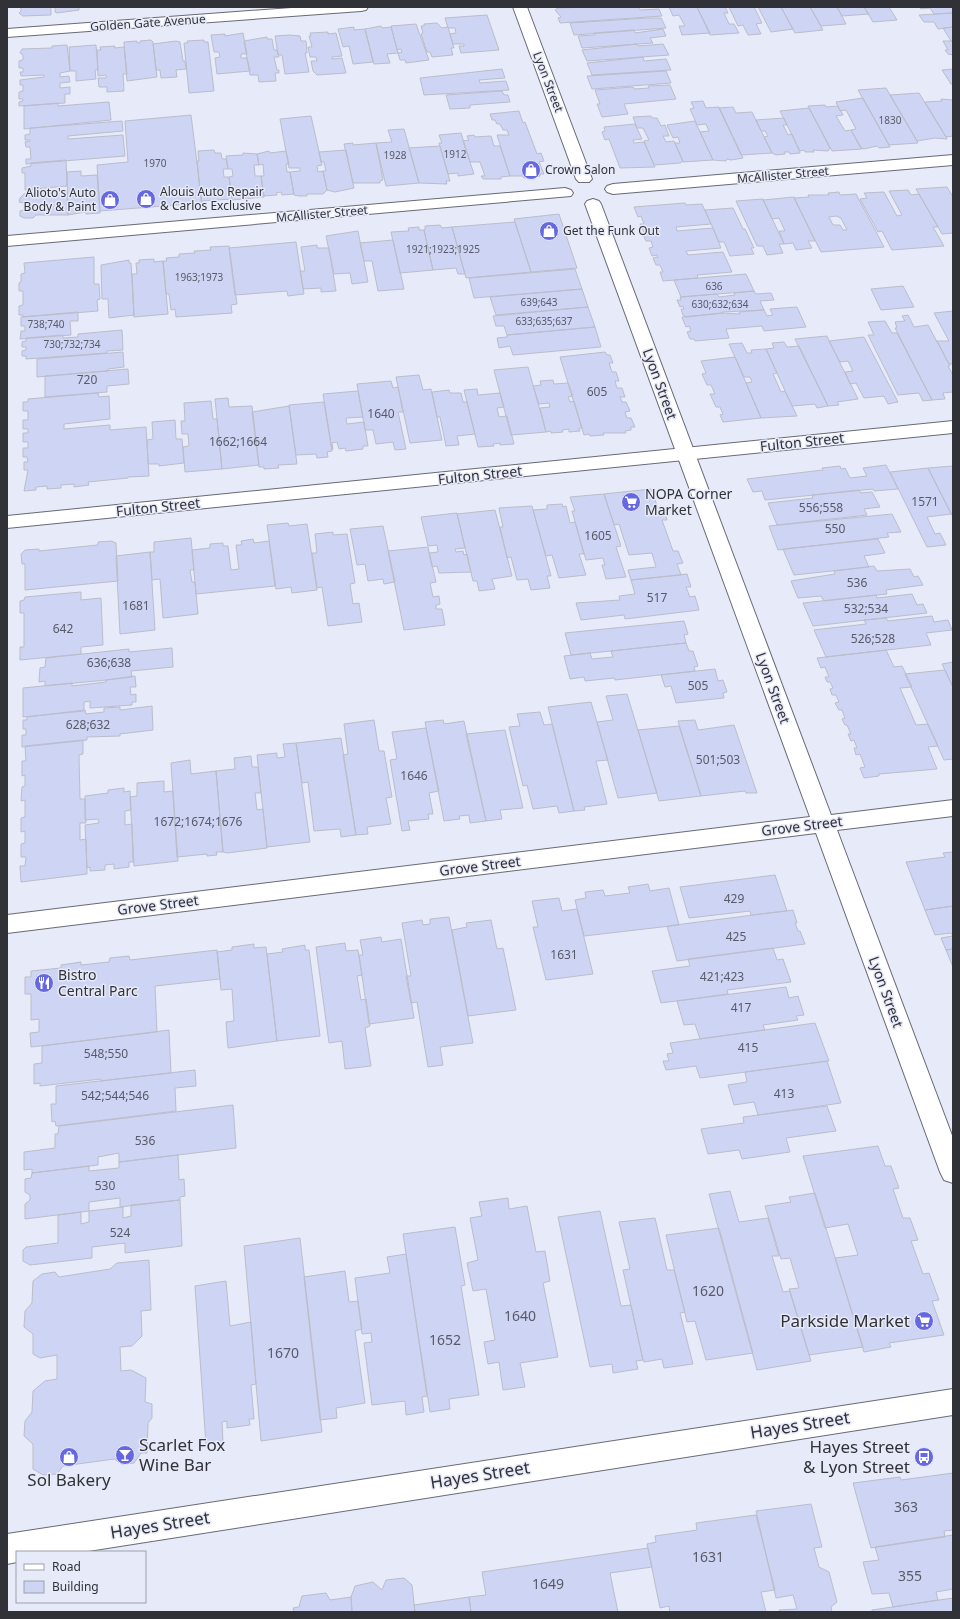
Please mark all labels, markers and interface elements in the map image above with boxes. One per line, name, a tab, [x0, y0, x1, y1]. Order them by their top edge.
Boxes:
street label: Golden Gate Avenue	[90, 10, 206, 35]
street label: Lyon Street	[529, 49, 568, 115]
house number: 1830	[879, 113, 902, 127]
house number: 1912	[444, 147, 467, 161]
house number: 1928	[384, 148, 407, 162]
house number: 1970	[144, 156, 167, 170]
shop icon: Crown Salon	[520, 159, 542, 181]
place label: Crown Salon	[545, 161, 615, 178]
street label: McAllister Street	[736, 162, 830, 187]
place label: Alouis Auto Repair & Carlos Exclusive	[160, 183, 264, 214]
place label: Alioto's Auto Body & Paint	[24, 184, 97, 215]
shop icon: Alouis Auto Repair & Carlos Exclusive	[135, 188, 157, 210]
shop icon: Alioto's Auto Body & Paint	[99, 189, 121, 211]
street label: McAllister Street	[275, 201, 369, 226]
shop icon: Get the Funk Out	[538, 220, 560, 242]
place label: Get the Funk Out	[563, 222, 660, 239]
house number: 1921;1923;1925	[406, 242, 480, 256]
house number: 1963;1973	[175, 270, 223, 284]
house number: 636	[705, 279, 723, 293]
house number: 639;643	[521, 295, 558, 309]
house number: 630;632;634	[692, 297, 749, 311]
house number: 633;635;637	[516, 314, 573, 328]
house number: 738;740	[28, 317, 65, 331]
house number: 730;732;734	[44, 337, 101, 351]
street label: Lyon Street	[639, 346, 682, 422]
house number: 720	[77, 371, 97, 388]
house number: 605	[587, 383, 607, 400]
house number: 1640	[367, 405, 395, 422]
street label: Fulton Street	[759, 428, 845, 455]
house number: 1662;1664	[209, 433, 267, 450]
street label: Fulton Street	[437, 461, 523, 488]
place label: NOPA Corner Market	[645, 484, 733, 519]
supermarket icon: NOPA Corner Market	[620, 491, 642, 513]
street label: Fulton Street	[115, 493, 201, 520]
house number: 1571	[911, 493, 939, 510]
house number: 556;558	[799, 499, 843, 516]
house number: 550	[825, 520, 845, 537]
house number: 1605	[584, 527, 612, 544]
house number: 536	[847, 574, 867, 591]
house number: 517	[647, 589, 667, 606]
house number: 1681	[122, 597, 150, 614]
house number: 532;534	[844, 600, 888, 617]
house number: 642	[53, 620, 73, 637]
house number: 526;528	[851, 630, 895, 647]
street label: Lyon Street	[752, 650, 795, 726]
house number: 636;638	[87, 654, 131, 671]
house number: 505	[688, 677, 708, 694]
house number: 628;632	[66, 716, 110, 733]
house number: 501;503	[696, 751, 740, 768]
house number: 1646	[400, 767, 428, 784]
street label: Grove Street	[760, 811, 844, 840]
house number: 1672;1674;1676	[154, 813, 243, 830]
street label: Grove Street	[438, 851, 522, 880]
street label: Grove Street	[116, 890, 200, 919]
house number: 429	[724, 890, 744, 907]
house number: 425	[726, 928, 746, 945]
house number: 1631	[550, 946, 578, 963]
street label: Lyon Street	[865, 954, 908, 1030]
place label: Bistro Central Parc	[58, 965, 138, 1000]
house number: 421;423	[700, 968, 744, 985]
restaurant icon: Bistro Central Parc	[33, 972, 55, 994]
house number: 417	[731, 999, 751, 1016]
house number: 415	[738, 1039, 758, 1056]
house number: 548;550	[84, 1045, 128, 1062]
house number: 413	[774, 1085, 794, 1102]
house number: 542;544;546	[81, 1087, 149, 1104]
house number: 536	[135, 1132, 155, 1149]
house number: 530	[95, 1177, 115, 1194]
house number: 524	[110, 1224, 130, 1241]
house number: 1620	[692, 1281, 724, 1300]
house number: 1640	[504, 1306, 536, 1325]
place label: Parkside Market	[780, 1309, 910, 1332]
supermarket icon: Parkside Market	[913, 1310, 935, 1332]
house number: 1652	[429, 1330, 461, 1349]
house number: 1670	[267, 1343, 299, 1362]
street label: Hayes Street	[749, 1405, 851, 1444]
place label: Scarlet Fox Wine Bar	[139, 1433, 225, 1476]
place label: Hayes Street & Lyon Street	[803, 1435, 910, 1478]
bar icon: Scarlet Fox Wine Bar	[114, 1444, 136, 1466]
shop icon: Sol Bakery	[58, 1446, 80, 1468]
bus stop icon: Hayes Street & Lyon Street	[913, 1446, 935, 1468]
street label: Hayes Street	[429, 1455, 531, 1494]
place label: Sol Bakery	[27, 1468, 111, 1491]
house number: 363	[894, 1497, 918, 1516]
street label: Hayes Street	[109, 1505, 211, 1544]
house number: 1631	[692, 1547, 724, 1566]
legend	[16, 1551, 146, 1603]
text: Road	[52, 1558, 81, 1575]
house number: 355	[898, 1566, 922, 1585]
house number: 1649	[532, 1574, 564, 1593]
text: Building	[52, 1578, 99, 1595]

